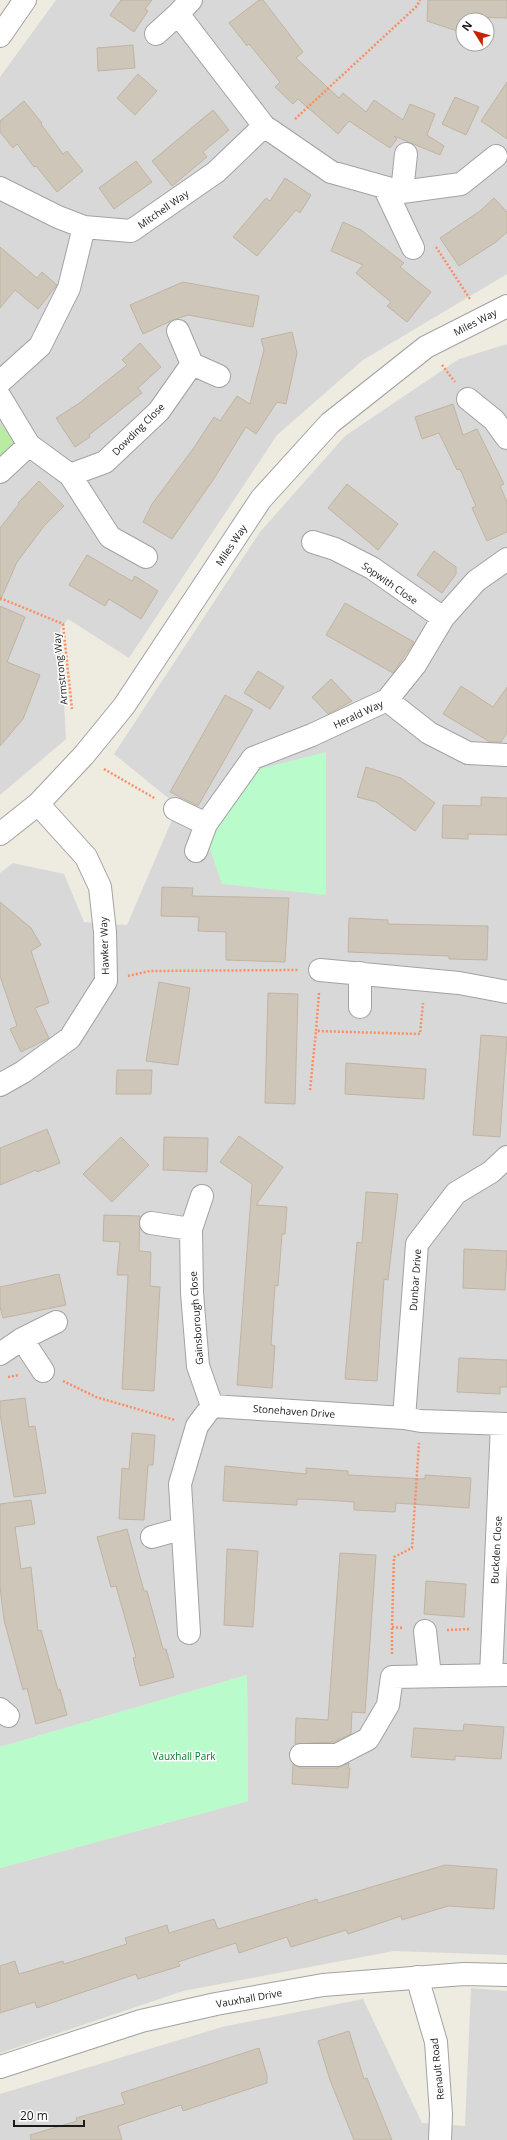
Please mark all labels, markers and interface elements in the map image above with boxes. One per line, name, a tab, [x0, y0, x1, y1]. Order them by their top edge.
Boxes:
north arrow	[455, 12, 495, 52]
text: N	[458, 18, 475, 34]
street label: Mitchell Way	[135, 186, 192, 232]
street label: Miles Way	[451, 305, 500, 339]
street label: Dowding Close	[109, 399, 168, 458]
street label: Miles Way	[212, 521, 250, 568]
street label: Sopwith Close	[359, 559, 421, 608]
street label: Armstrong Way	[49, 631, 71, 706]
street label: Herald Way	[331, 696, 386, 732]
street label: Hawker Way	[96, 916, 112, 975]
street label: Dunbar Drive	[406, 1248, 424, 1312]
street label: Gainsborough Close	[186, 1270, 206, 1365]
street label: Stonehaven Drive	[252, 1401, 336, 1421]
street label: Buckden Close	[487, 1515, 505, 1584]
park label: Vauxhall Park	[152, 1749, 216, 1763]
street label: Vauxhall Drive	[215, 1985, 283, 2011]
street label: Renault Road	[427, 2037, 447, 2101]
scale bar	[14, 2102, 84, 2128]
text: 20 m	[20, 2107, 48, 2124]

